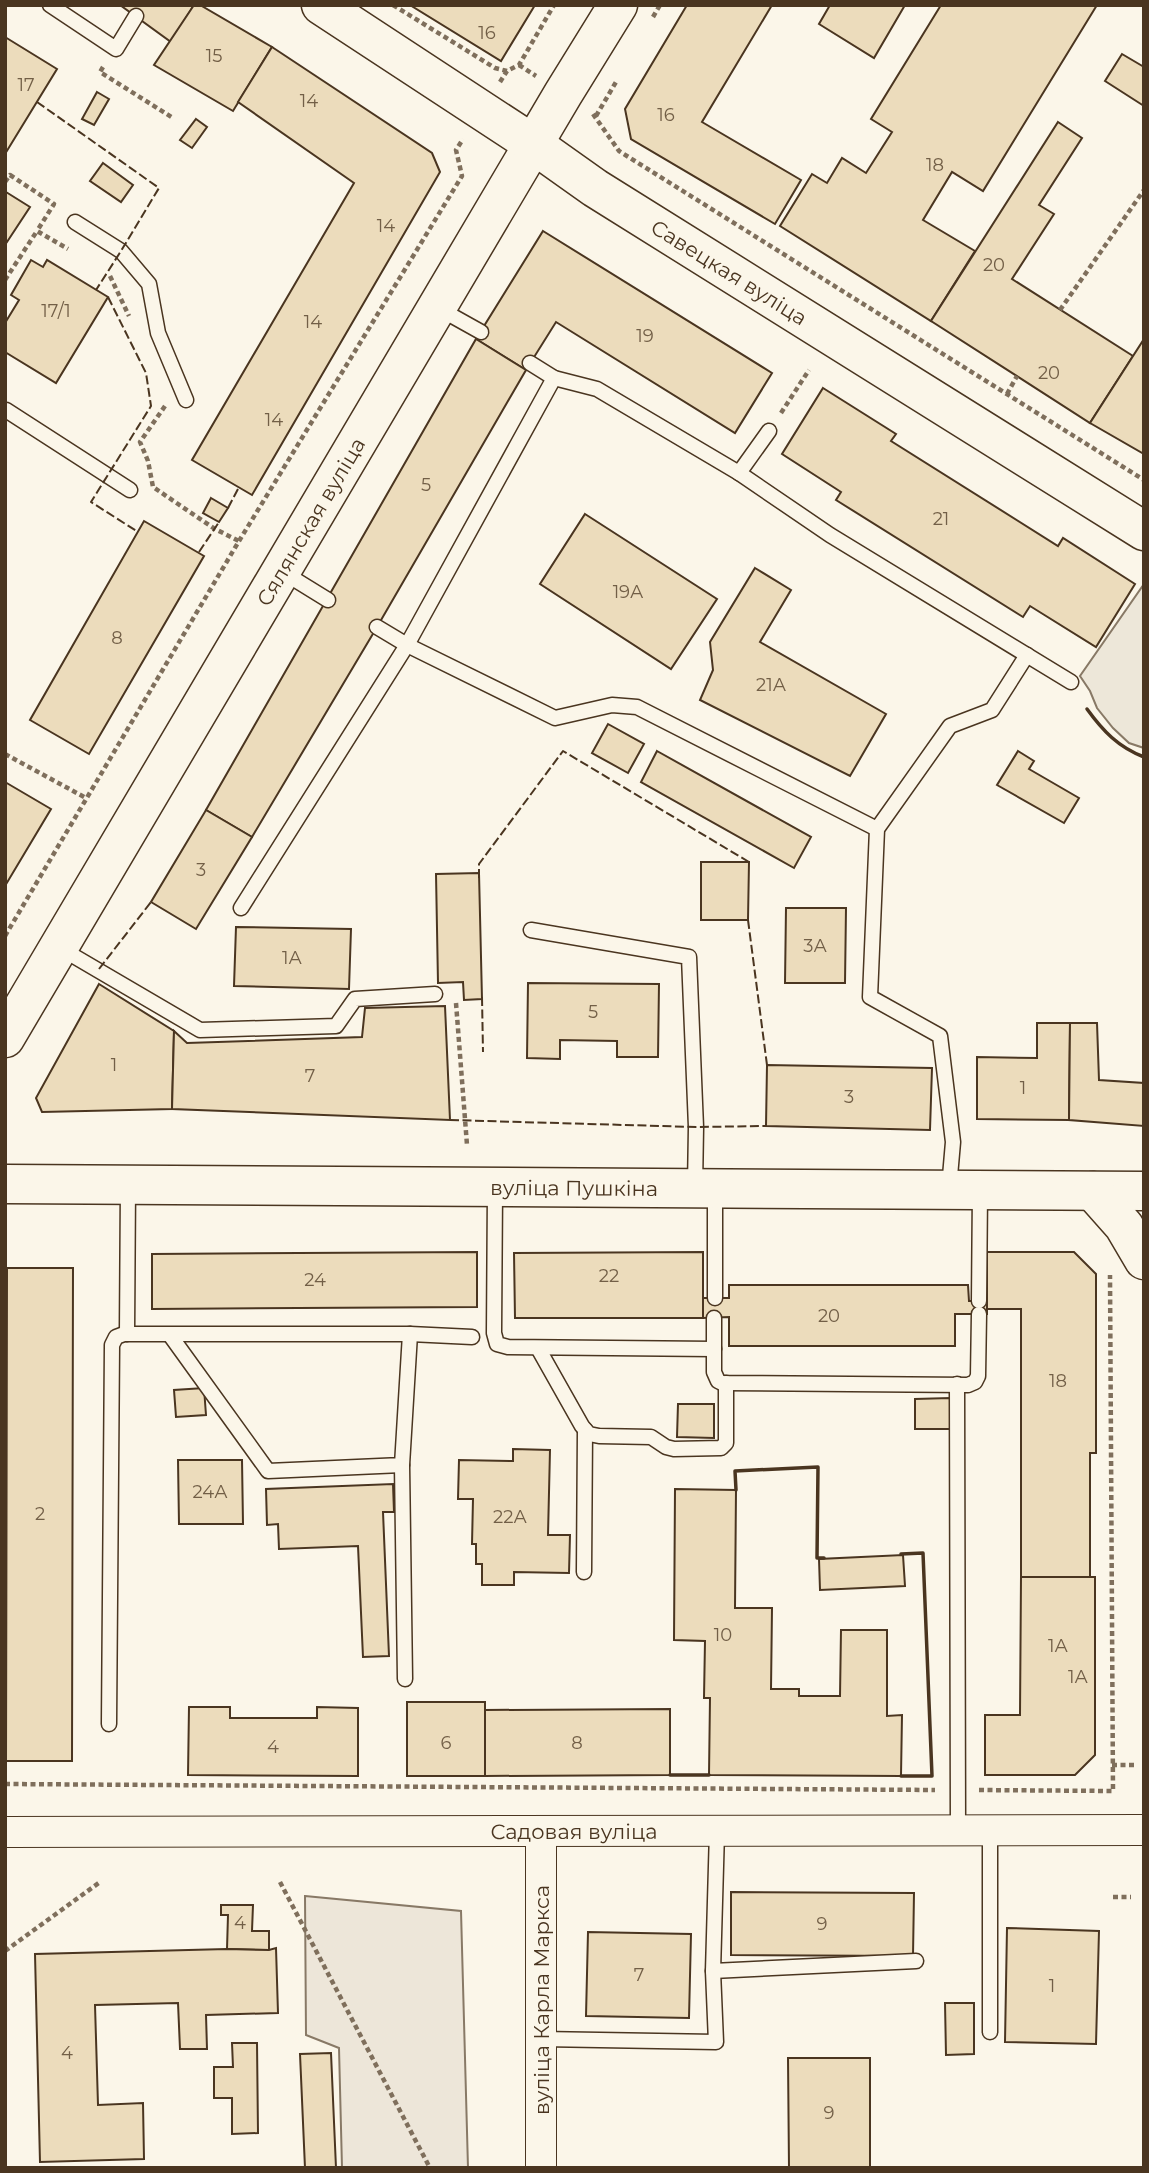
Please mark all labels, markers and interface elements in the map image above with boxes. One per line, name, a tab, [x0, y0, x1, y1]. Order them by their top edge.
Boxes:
house number: 16	[478, 22, 496, 44]
house number: 15	[206, 45, 222, 67]
house number: 17	[17, 74, 35, 96]
house number: 14	[300, 90, 318, 112]
house number: 16	[657, 104, 675, 126]
house number: 18	[926, 154, 944, 176]
street label: Савецкая вуліца	[647, 214, 812, 330]
house number: 14	[377, 215, 395, 237]
house number: 20	[983, 254, 1005, 276]
house number: 17/1	[41, 300, 71, 322]
house number: 14	[304, 311, 322, 333]
house number: 19	[636, 325, 654, 347]
house number: 20	[1038, 362, 1060, 384]
house number: 14	[265, 409, 283, 431]
street label: Сялянская вуліца	[251, 433, 370, 610]
house number: 5	[421, 474, 431, 496]
house number: 21	[933, 508, 949, 530]
house number: 19А	[613, 581, 644, 603]
house number: 8	[111, 627, 123, 649]
house number: 21А	[756, 674, 787, 696]
house number: 3	[196, 859, 206, 881]
house number: 3А	[803, 935, 827, 957]
house number: 1А	[282, 947, 303, 969]
house number: 5	[588, 1001, 598, 1023]
house number: 1	[111, 1054, 117, 1076]
house number: 7	[305, 1065, 315, 1087]
house number: 1	[1020, 1077, 1026, 1099]
house number: 3	[844, 1086, 854, 1108]
street label: вуліца Пушкіна	[490, 1174, 658, 1201]
house number: 22	[599, 1265, 619, 1287]
house number: 24	[304, 1269, 326, 1291]
house number: 20	[818, 1305, 840, 1327]
house number: 18	[1049, 1370, 1067, 1392]
house number: 24А	[192, 1481, 228, 1503]
house number: 2	[35, 1503, 45, 1525]
house number: 22А	[493, 1506, 528, 1528]
house number: 10	[714, 1624, 732, 1646]
house number: 1А	[1048, 1635, 1069, 1657]
house number: 1А	[1068, 1666, 1089, 1688]
house number: 6	[441, 1732, 452, 1754]
house number: 8	[571, 1732, 583, 1754]
house number: 4	[267, 1736, 279, 1758]
street label: Садовая вуліца	[490, 1818, 658, 1844]
street label: вуліца Карла Маркса	[529, 1885, 554, 2115]
house number: 4	[234, 1912, 246, 1934]
house number: 9	[817, 1913, 828, 1935]
house number: 7	[634, 1964, 644, 1986]
house number: 1	[1049, 1975, 1055, 1997]
house number: 4	[61, 2042, 73, 2064]
house number: 9	[824, 2102, 835, 2124]

